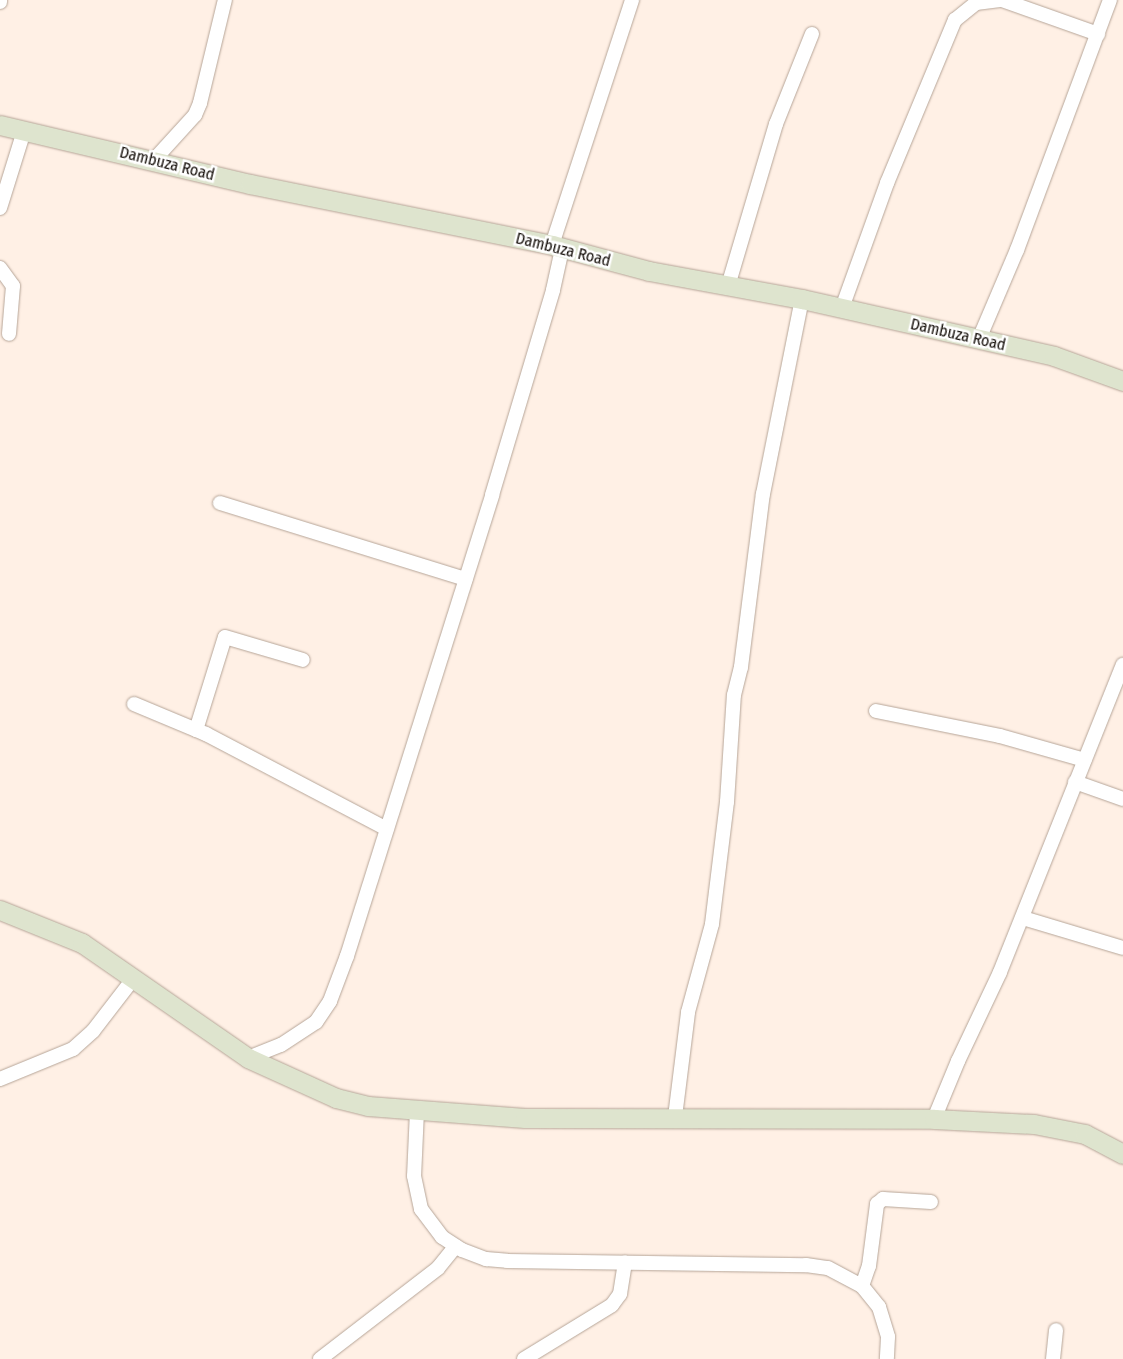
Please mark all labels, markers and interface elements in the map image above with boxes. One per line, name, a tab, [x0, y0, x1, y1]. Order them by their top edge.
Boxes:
street label: Dambuza Road	[118, 143, 216, 185]
street label: Dambuza Road	[514, 229, 612, 271]
street label: Dambuza Road	[909, 315, 1007, 355]

